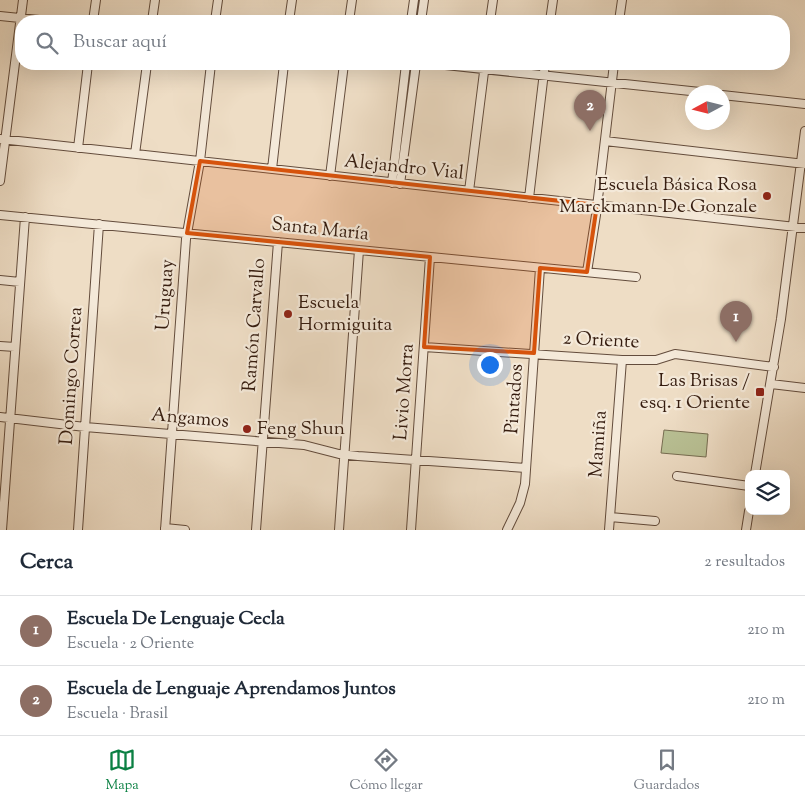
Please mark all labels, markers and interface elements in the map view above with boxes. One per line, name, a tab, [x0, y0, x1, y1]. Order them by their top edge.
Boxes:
search box	[15, 15, 790, 70]
icon: search	[33, 29, 61, 57]
text: Buscar aquí	[73, 29, 167, 56]
north arrow	[685, 85, 730, 130]
pin: 2	[574, 90, 606, 131]
street label: Alejandro Vial	[343, 148, 465, 188]
place label: Escuela Básica Rosa Marckmann De Gonzale	[559, 172, 757, 221]
marker: Escuela Básica Rosa Marckmann De Gonzale	[761, 190, 773, 202]
street label: Santa María	[270, 211, 370, 249]
street label: Ramón Carvallo	[237, 257, 273, 393]
street label: Uruguay	[150, 258, 182, 332]
place label: Escuela Hormiguita	[298, 290, 393, 339]
pin: 1	[720, 301, 752, 342]
street label: Domingo Correa	[54, 306, 90, 446]
marker: Escuela Hormiguita	[282, 308, 294, 320]
street label: 2 Oriente	[562, 326, 640, 356]
street label: Livio Morra	[388, 342, 422, 441]
your location	[477, 352, 503, 378]
street label: Pintados	[499, 363, 531, 435]
place label: Las Brisas / esq. 1 Oriente	[640, 368, 750, 417]
marker: Las Brisas / esq. 1 Oriente	[754, 386, 766, 398]
street label: Angamos	[150, 402, 230, 436]
street label: Mamiña	[583, 409, 615, 479]
place label: Feng Shun	[257, 416, 345, 443]
marker: Feng Shun	[241, 423, 253, 435]
map controls	[745, 470, 790, 515]
button: layers	[745, 470, 790, 515]
text: Cerca	[20, 548, 73, 578]
text: 2 resultados	[704, 551, 785, 574]
text: Escuela De Lenguaje Cecla	[67, 606, 285, 633]
text: 1	[33, 619, 39, 642]
text: 210 m	[747, 619, 785, 642]
text: Escuela · 2 Oriente	[67, 633, 194, 656]
text: Escuela de Lenguaje Aprendamos Juntos	[67, 676, 396, 703]
text: 2	[32, 689, 40, 712]
text: 210 m	[747, 689, 785, 712]
text: Escuela · Brasil	[67, 703, 168, 726]
tab: Mapa	[105, 746, 139, 796]
tab: Cómo llegar	[350, 746, 423, 796]
tab: Guardados	[633, 746, 700, 796]

